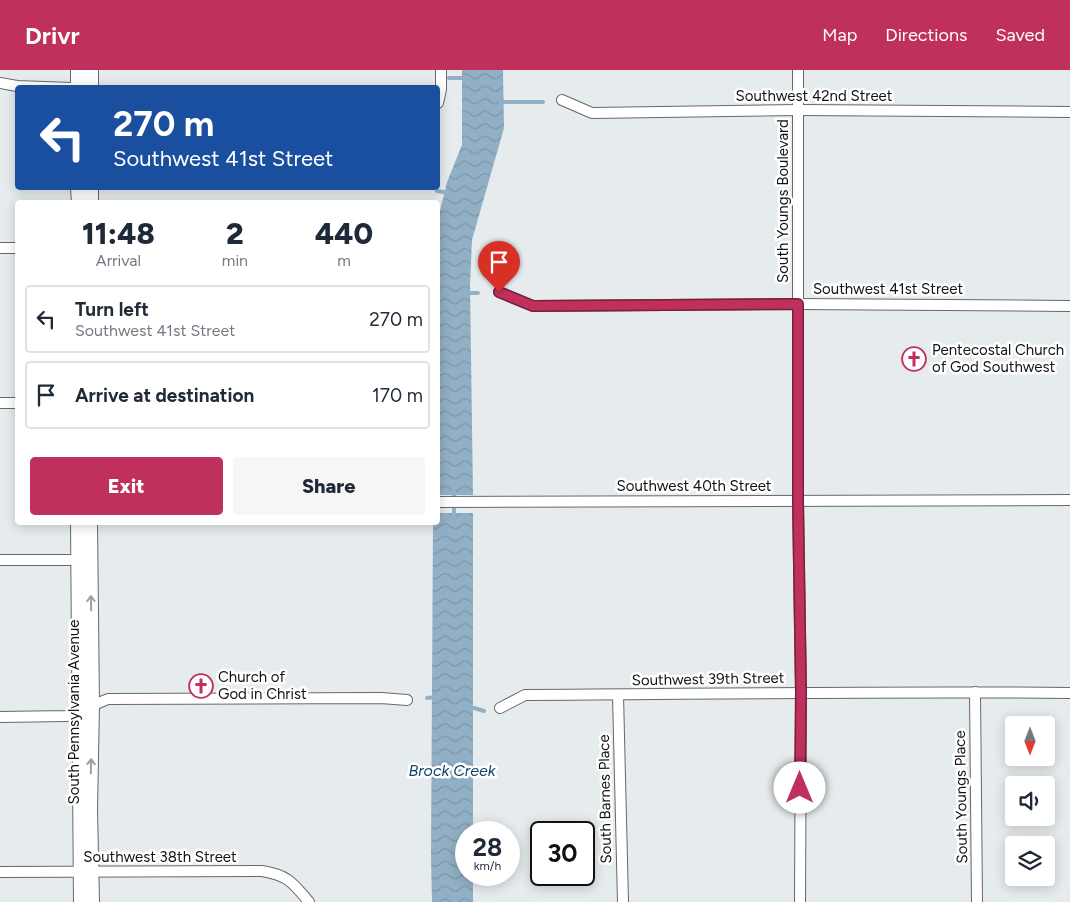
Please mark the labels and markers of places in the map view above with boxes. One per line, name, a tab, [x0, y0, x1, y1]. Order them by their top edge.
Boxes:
pin	[478, 241, 520, 292]
place label: Pentecostal Church of God Southwest	[932, 341, 1064, 376]
church icon: Pentecostal Church of God Southwest	[901, 346, 927, 372]
place label: Church of God in Christ	[218, 668, 307, 703]
church icon: Church of God in Christ	[188, 673, 214, 699]

